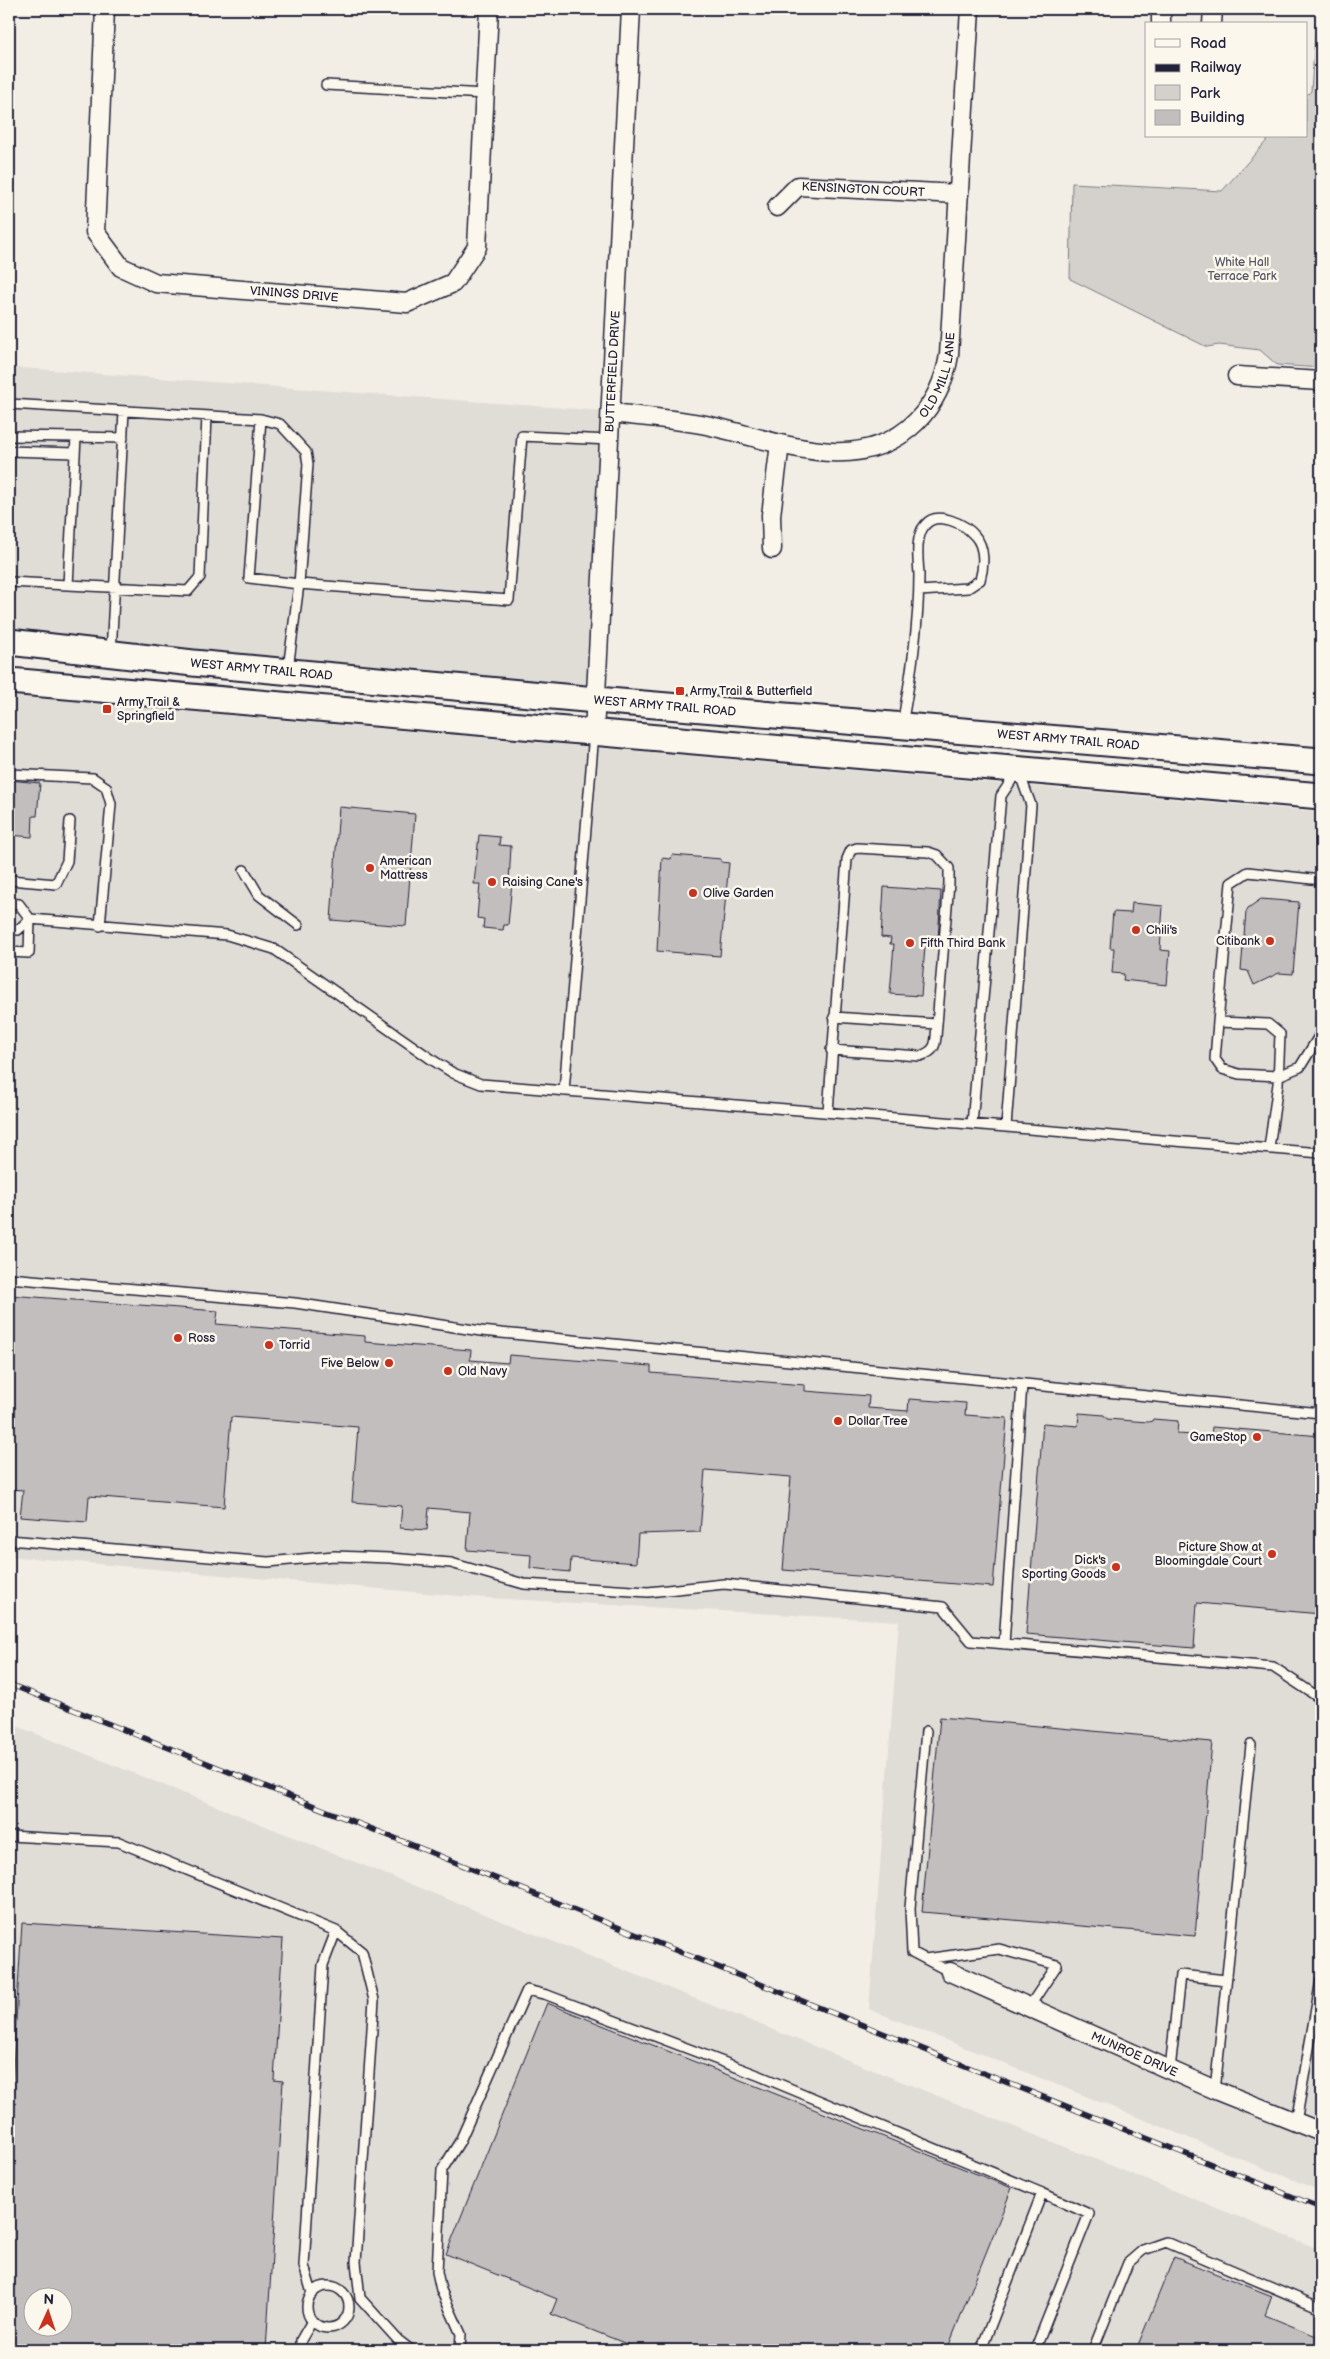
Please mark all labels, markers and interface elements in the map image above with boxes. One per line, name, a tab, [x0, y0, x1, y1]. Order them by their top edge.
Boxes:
legend	[1145, 22, 1308, 138]
text: Road	[1190, 34, 1226, 53]
text: Railway	[1190, 58, 1241, 77]
text: Park	[1190, 84, 1221, 103]
text: Building	[1190, 108, 1245, 127]
street label: KENSINGTON COURT	[801, 179, 926, 200]
park label: White Hall Terrace Park	[1207, 255, 1277, 284]
street label: VININGS DRIVE	[249, 284, 339, 306]
street label: BUTTERFIELD DRIVE	[602, 310, 624, 433]
street label: OLD MILL LANE	[916, 332, 958, 421]
street label: WEST ARMY TRAIL ROAD	[190, 656, 334, 684]
place label: Army Trail & Butterfield	[690, 684, 812, 699]
marker: Army Trail & Butterfield	[674, 685, 686, 697]
street label: WEST ARMY TRAIL ROAD	[593, 693, 737, 720]
place label: Army Trail & Springfield	[117, 695, 180, 724]
marker: Army Trail & Springfield	[101, 703, 113, 715]
street label: WEST ARMY TRAIL ROAD	[997, 727, 1141, 754]
place label: American Mattress	[380, 854, 432, 883]
marker: American Mattress	[364, 862, 376, 874]
place label: Raising Cane's	[502, 875, 583, 890]
marker: Raising Cane's	[486, 876, 498, 888]
place label: Olive Garden	[703, 886, 774, 901]
marker: Olive Garden	[687, 887, 699, 899]
place label: Chili's	[1146, 923, 1177, 938]
marker: Chili's	[1130, 924, 1142, 936]
place label: Citibank	[1216, 934, 1260, 949]
marker: Citibank	[1264, 935, 1276, 947]
place label: Fifth Third Bank	[920, 936, 1005, 951]
marker: Fifth Third Bank	[904, 937, 916, 949]
place label: Ross	[188, 1331, 215, 1346]
marker: Ross	[172, 1332, 184, 1344]
place label: Torrid	[279, 1338, 310, 1353]
marker: Torrid	[263, 1339, 275, 1351]
place label: Five Below	[321, 1356, 379, 1371]
marker: Five Below	[383, 1357, 395, 1369]
place label: Old Navy	[458, 1364, 508, 1379]
marker: Old Navy	[442, 1365, 454, 1377]
place label: Dollar Tree	[848, 1414, 908, 1429]
marker: Dollar Tree	[832, 1415, 844, 1427]
place label: GameStop	[1190, 1430, 1247, 1445]
marker: GameStop	[1251, 1431, 1263, 1443]
place label: Picture Show at Bloomingdale Court	[1154, 1540, 1262, 1569]
marker: Picture Show at Bloomingdale Court	[1266, 1548, 1278, 1560]
place label: Dick's Sporting Goods	[1022, 1553, 1106, 1582]
marker: Dick's Sporting Goods	[1110, 1561, 1122, 1573]
street label: MUNROE DRIVE	[1089, 2029, 1180, 2081]
north arrow	[22, 2286, 72, 2336]
text: N	[43, 2291, 54, 2308]

